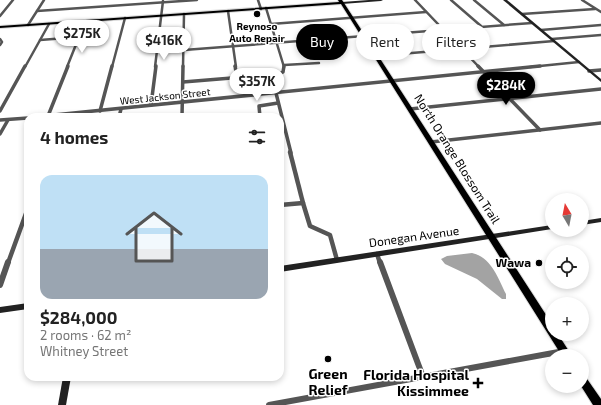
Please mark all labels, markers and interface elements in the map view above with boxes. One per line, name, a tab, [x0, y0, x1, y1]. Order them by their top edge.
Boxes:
marker: Reynoso Auto Repair	[252, 9, 262, 19]
pin: $275K	[54, 20, 110, 54]
place label: Reynoso Auto Repair	[229, 20, 285, 44]
chip: Buy	[296, 24, 348, 60]
chip: Rent	[356, 24, 414, 60]
chip: Filters	[422, 24, 490, 60]
text: $275K	[63, 25, 101, 41]
pin: $416K	[136, 27, 192, 61]
text: $416K	[145, 32, 183, 48]
pin: $357K	[229, 68, 285, 102]
pin: $284K	[478, 72, 534, 106]
text: $357K	[238, 73, 276, 89]
text: $284K	[486, 77, 526, 93]
street label: West Jackson Street	[119, 85, 211, 107]
street label: North Orange Blossom Trail	[412, 91, 504, 226]
icon: filters	[246, 126, 268, 148]
text: 4 homes	[40, 127, 108, 147]
north arrow	[545, 193, 589, 237]
map controls	[545, 193, 589, 393]
icon: home	[118, 201, 190, 273]
street label: Donegan Avenue	[368, 223, 460, 249]
button: locate	[545, 245, 589, 289]
place label: Wawa	[496, 255, 531, 269]
marker: Wawa	[534, 258, 544, 268]
button: +	[545, 297, 589, 341]
text: $284,000	[40, 307, 117, 327]
text: 2 rooms · 62 m²	[40, 327, 131, 343]
text: Whitney Street	[40, 343, 128, 359]
button: −	[545, 349, 589, 393]
marker: Green Relief	[323, 354, 333, 364]
place label: Green Relief	[308, 365, 348, 398]
place label: Florida Hospital Kissimmee	[363, 366, 469, 399]
marker: Florida Hospital Kissimmee	[472, 377, 484, 389]

